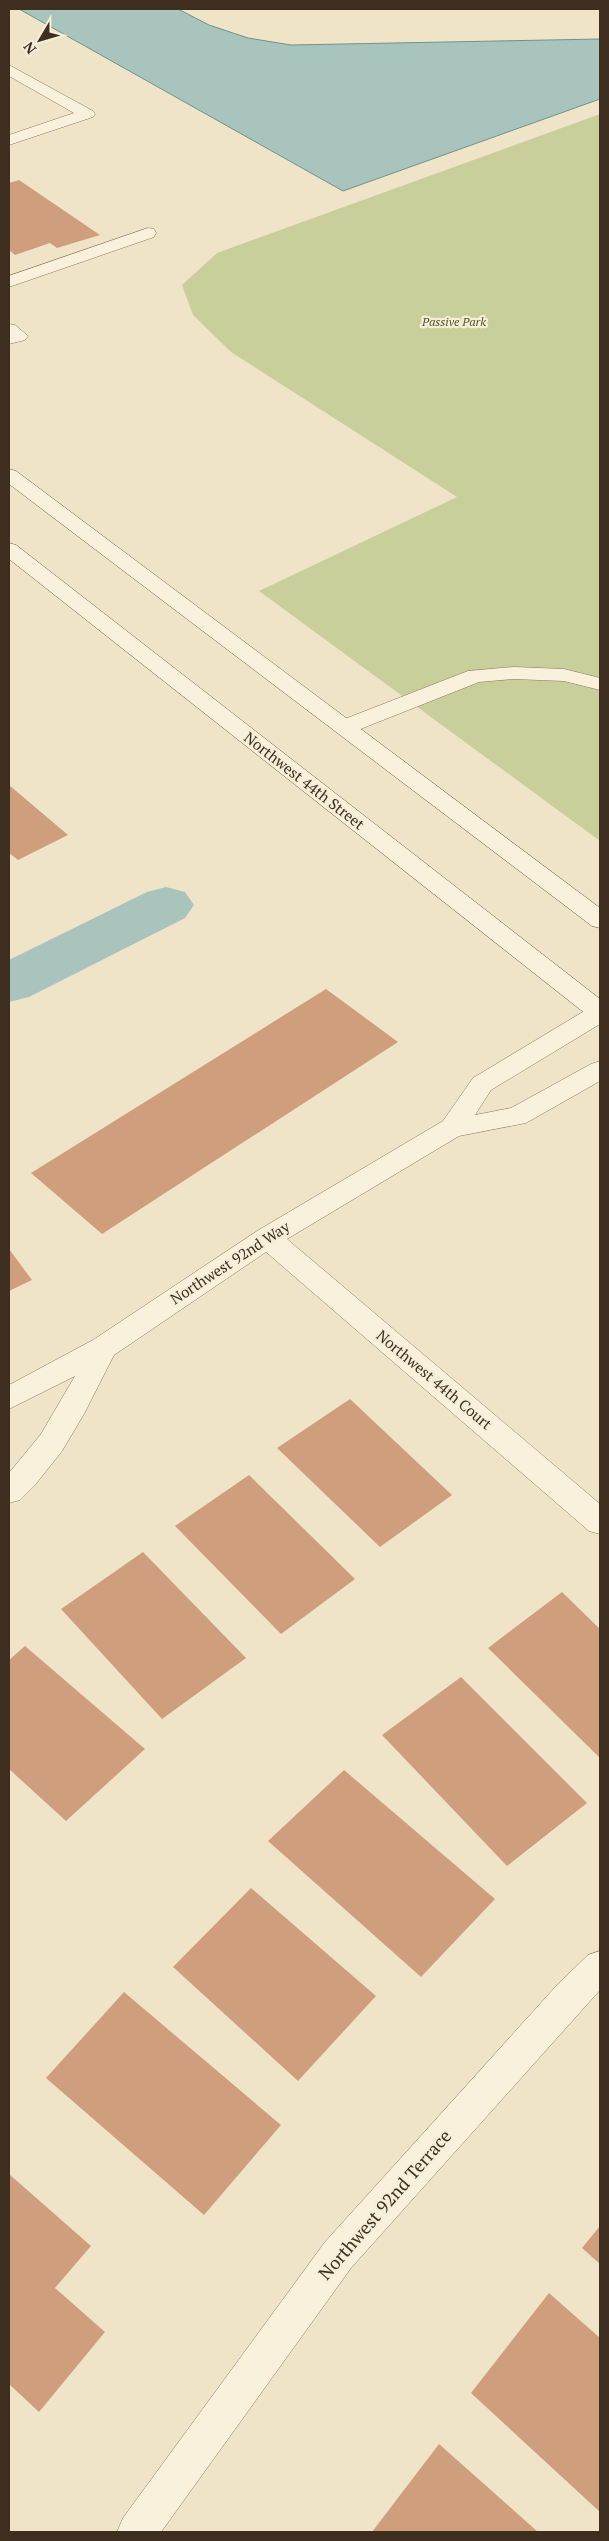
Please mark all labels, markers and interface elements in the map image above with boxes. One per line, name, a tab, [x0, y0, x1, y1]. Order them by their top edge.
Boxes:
north arrow	[15, 15, 65, 65]
text: N	[18, 38, 40, 58]
park label: Passive Park	[421, 314, 486, 329]
street label: Northwest 44th Street	[240, 727, 369, 834]
street label: Northwest 92nd Way	[166, 1216, 293, 1308]
street label: Northwest 44th Court	[373, 1325, 497, 1434]
street label: Northwest 92nd Terrace	[312, 2124, 456, 2284]

